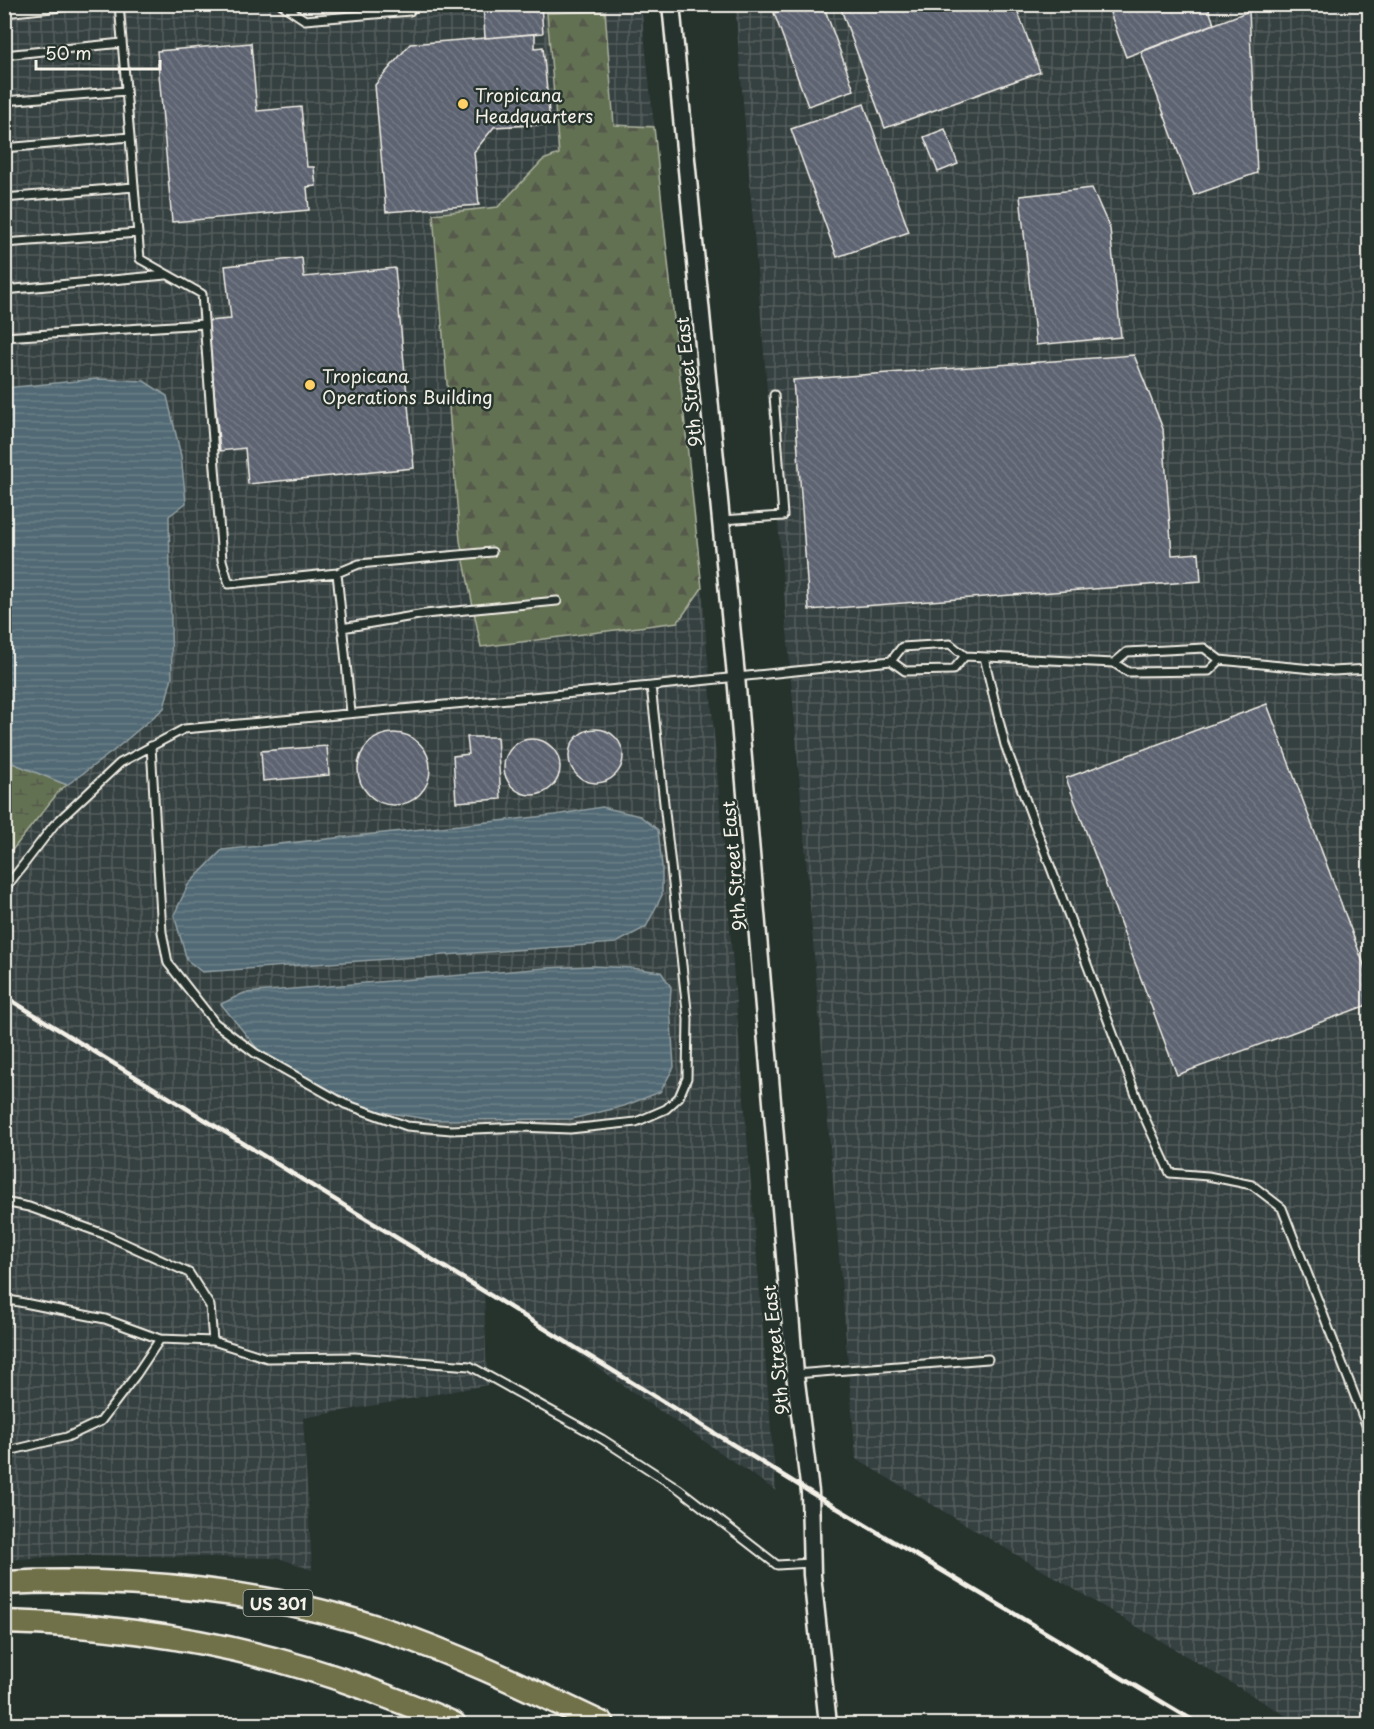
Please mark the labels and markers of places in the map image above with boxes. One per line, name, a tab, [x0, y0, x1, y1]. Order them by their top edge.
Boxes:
place label: Tropicana Headquarters	[475, 81, 593, 129]
marker: Tropicana Headquarters	[456, 97, 470, 111]
place label: Tropicana Operations Building	[322, 362, 493, 410]
marker: Tropicana Operations Building	[303, 378, 317, 392]

